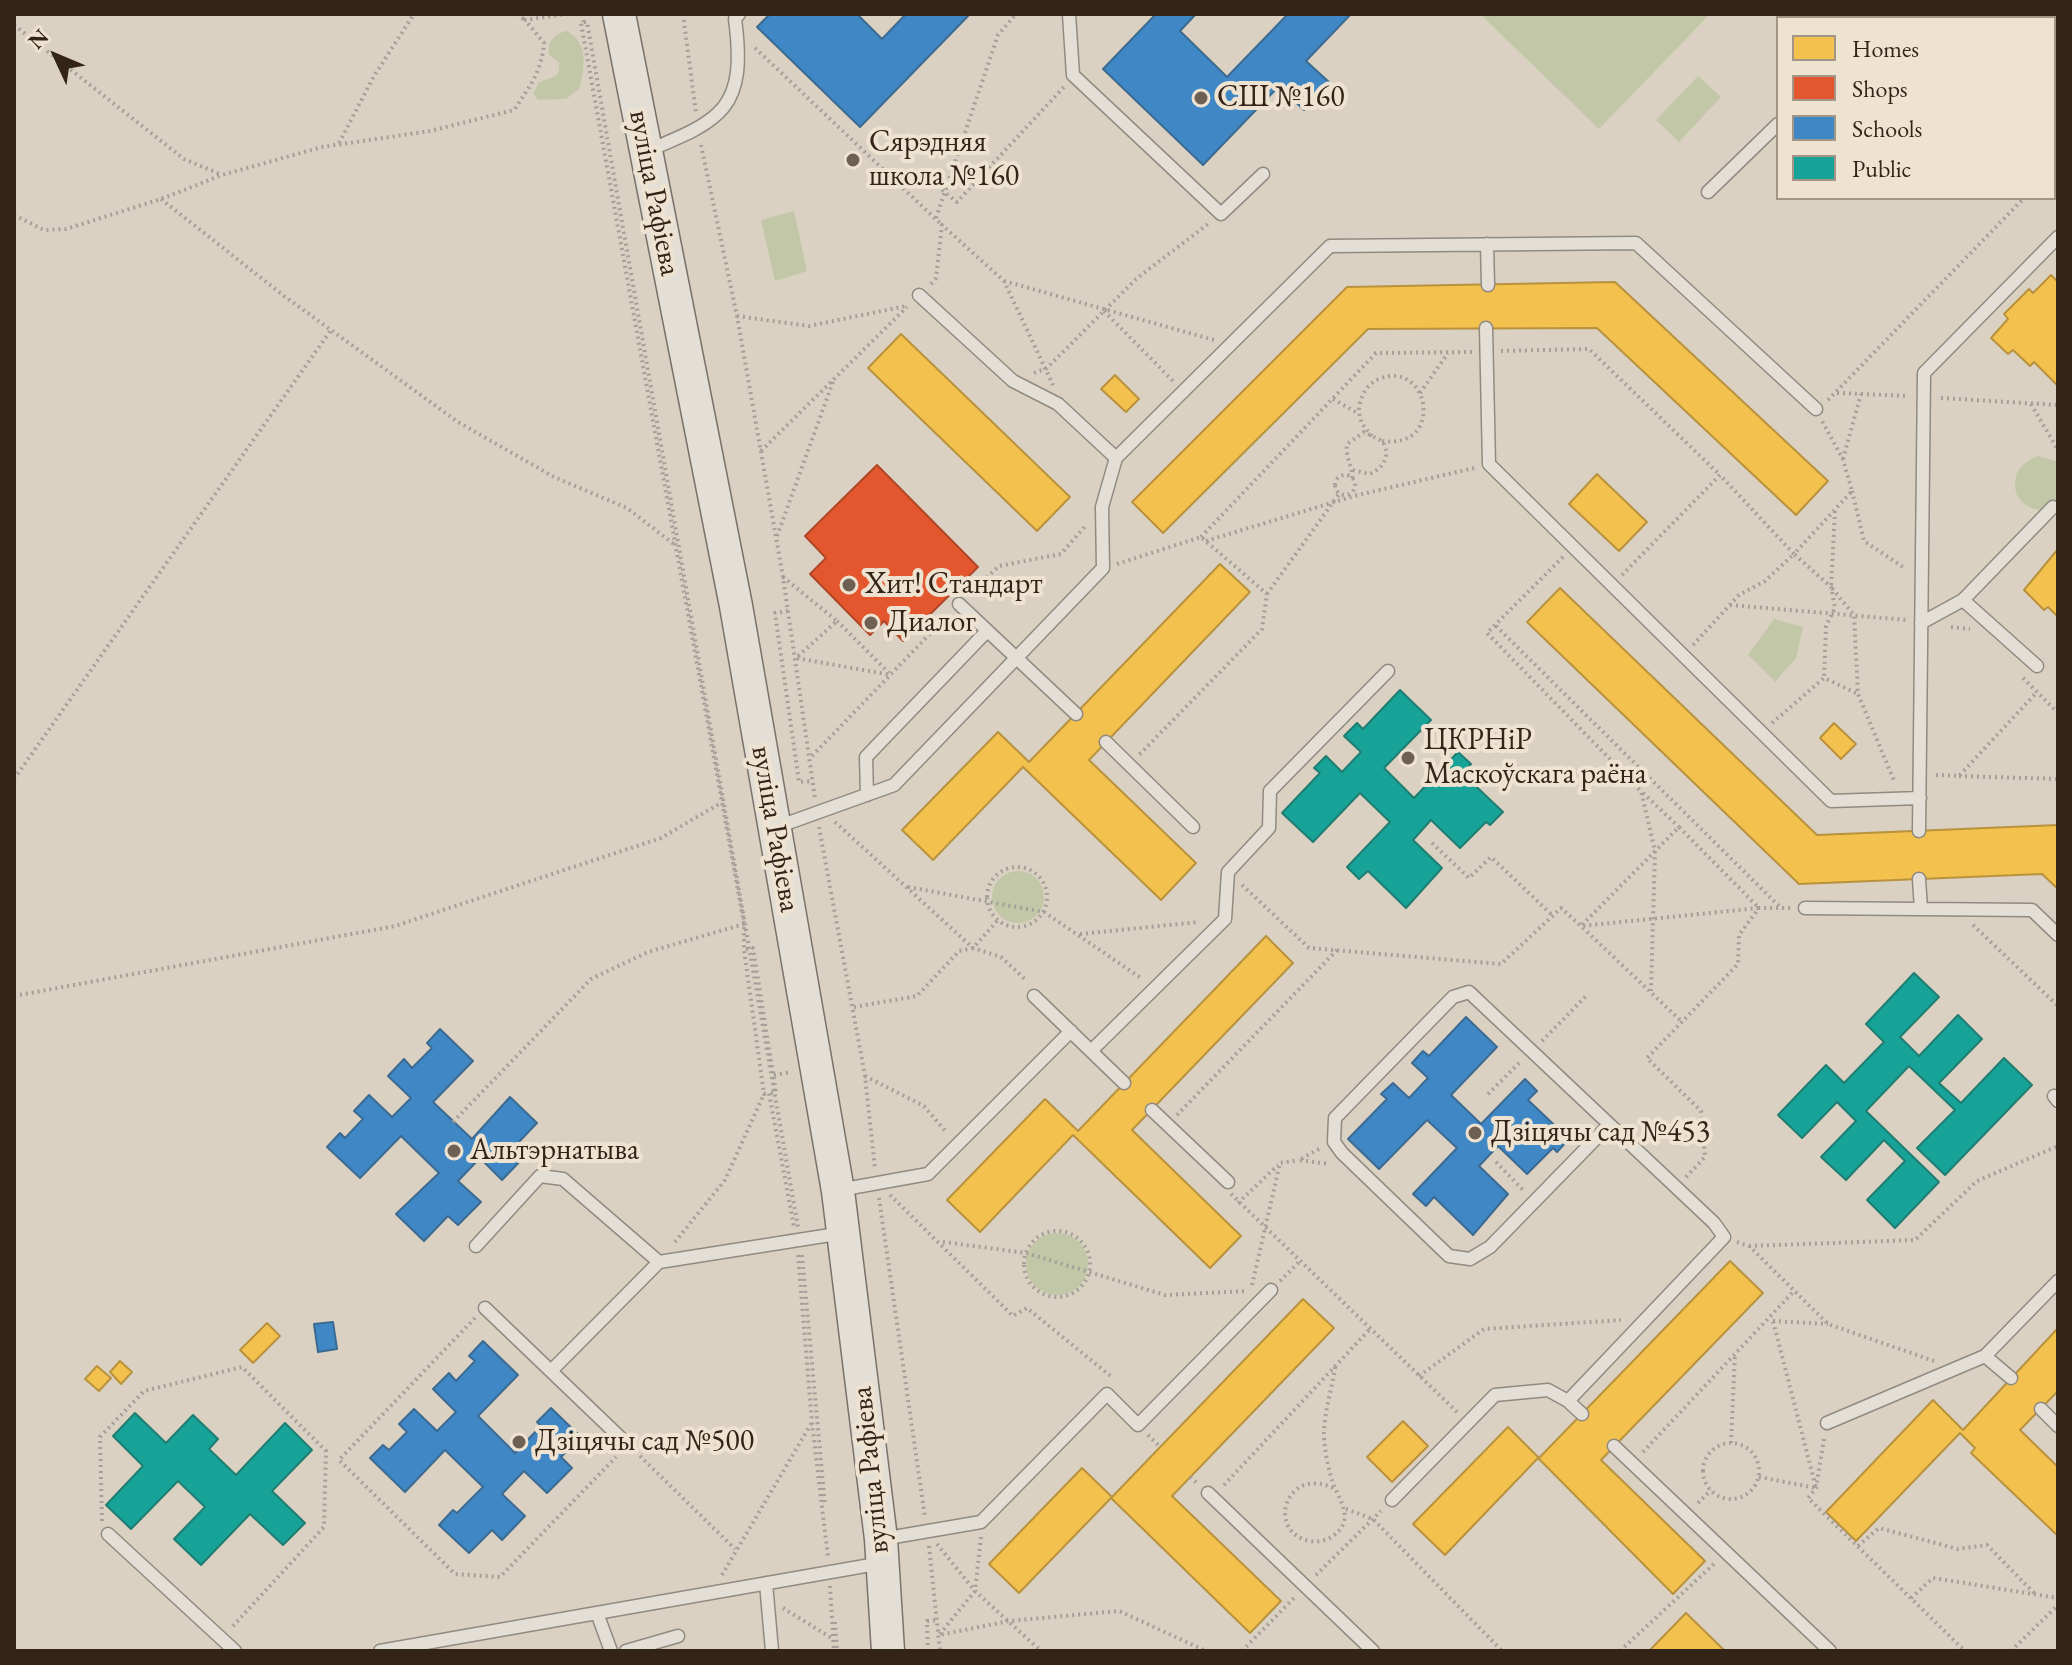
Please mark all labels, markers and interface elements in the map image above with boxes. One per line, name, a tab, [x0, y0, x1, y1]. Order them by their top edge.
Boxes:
north arrow	[16, 16, 96, 96]
legend	[1776, 16, 2056, 200]
text: N	[22, 23, 55, 55]
text: Homes	[1852, 33, 1919, 64]
text: Shops	[1852, 73, 1908, 104]
place label: СШ №160	[1217, 80, 1345, 116]
marker: СШ №160	[1192, 89, 1210, 107]
street label: вуліца Рафіева	[620, 107, 688, 279]
text: Schools	[1852, 113, 1922, 144]
place label: Сярэдняя школа №160	[869, 125, 1019, 196]
marker: Сярэдняя школа №160	[844, 151, 862, 169]
text: Public	[1852, 153, 1911, 184]
place label: Хит! Стандарт	[865, 567, 1043, 603]
marker: Хит! Стандарт	[840, 576, 858, 594]
place label: Диалог	[887, 605, 976, 641]
marker: Диалог	[862, 614, 880, 632]
place label: ЦКРНіР Маскоўскага раёна	[1424, 723, 1647, 794]
street label: вуліца Рафіева	[743, 743, 807, 915]
marker: ЦКРНіР Маскоўскага раёна	[1399, 749, 1417, 767]
place label: Дзіцячы сад №453	[1491, 1115, 1710, 1151]
marker: Дзіцячы сад №453	[1466, 1124, 1484, 1142]
place label: Альтэрнатыва	[470, 1133, 639, 1169]
marker: Альтэрнатыва	[445, 1142, 463, 1160]
street label: вуліца Рафіева	[844, 1385, 898, 1555]
place label: Дзіцячы сад №500	[535, 1424, 754, 1460]
marker: Дзіцячы сад №500	[510, 1433, 528, 1451]

